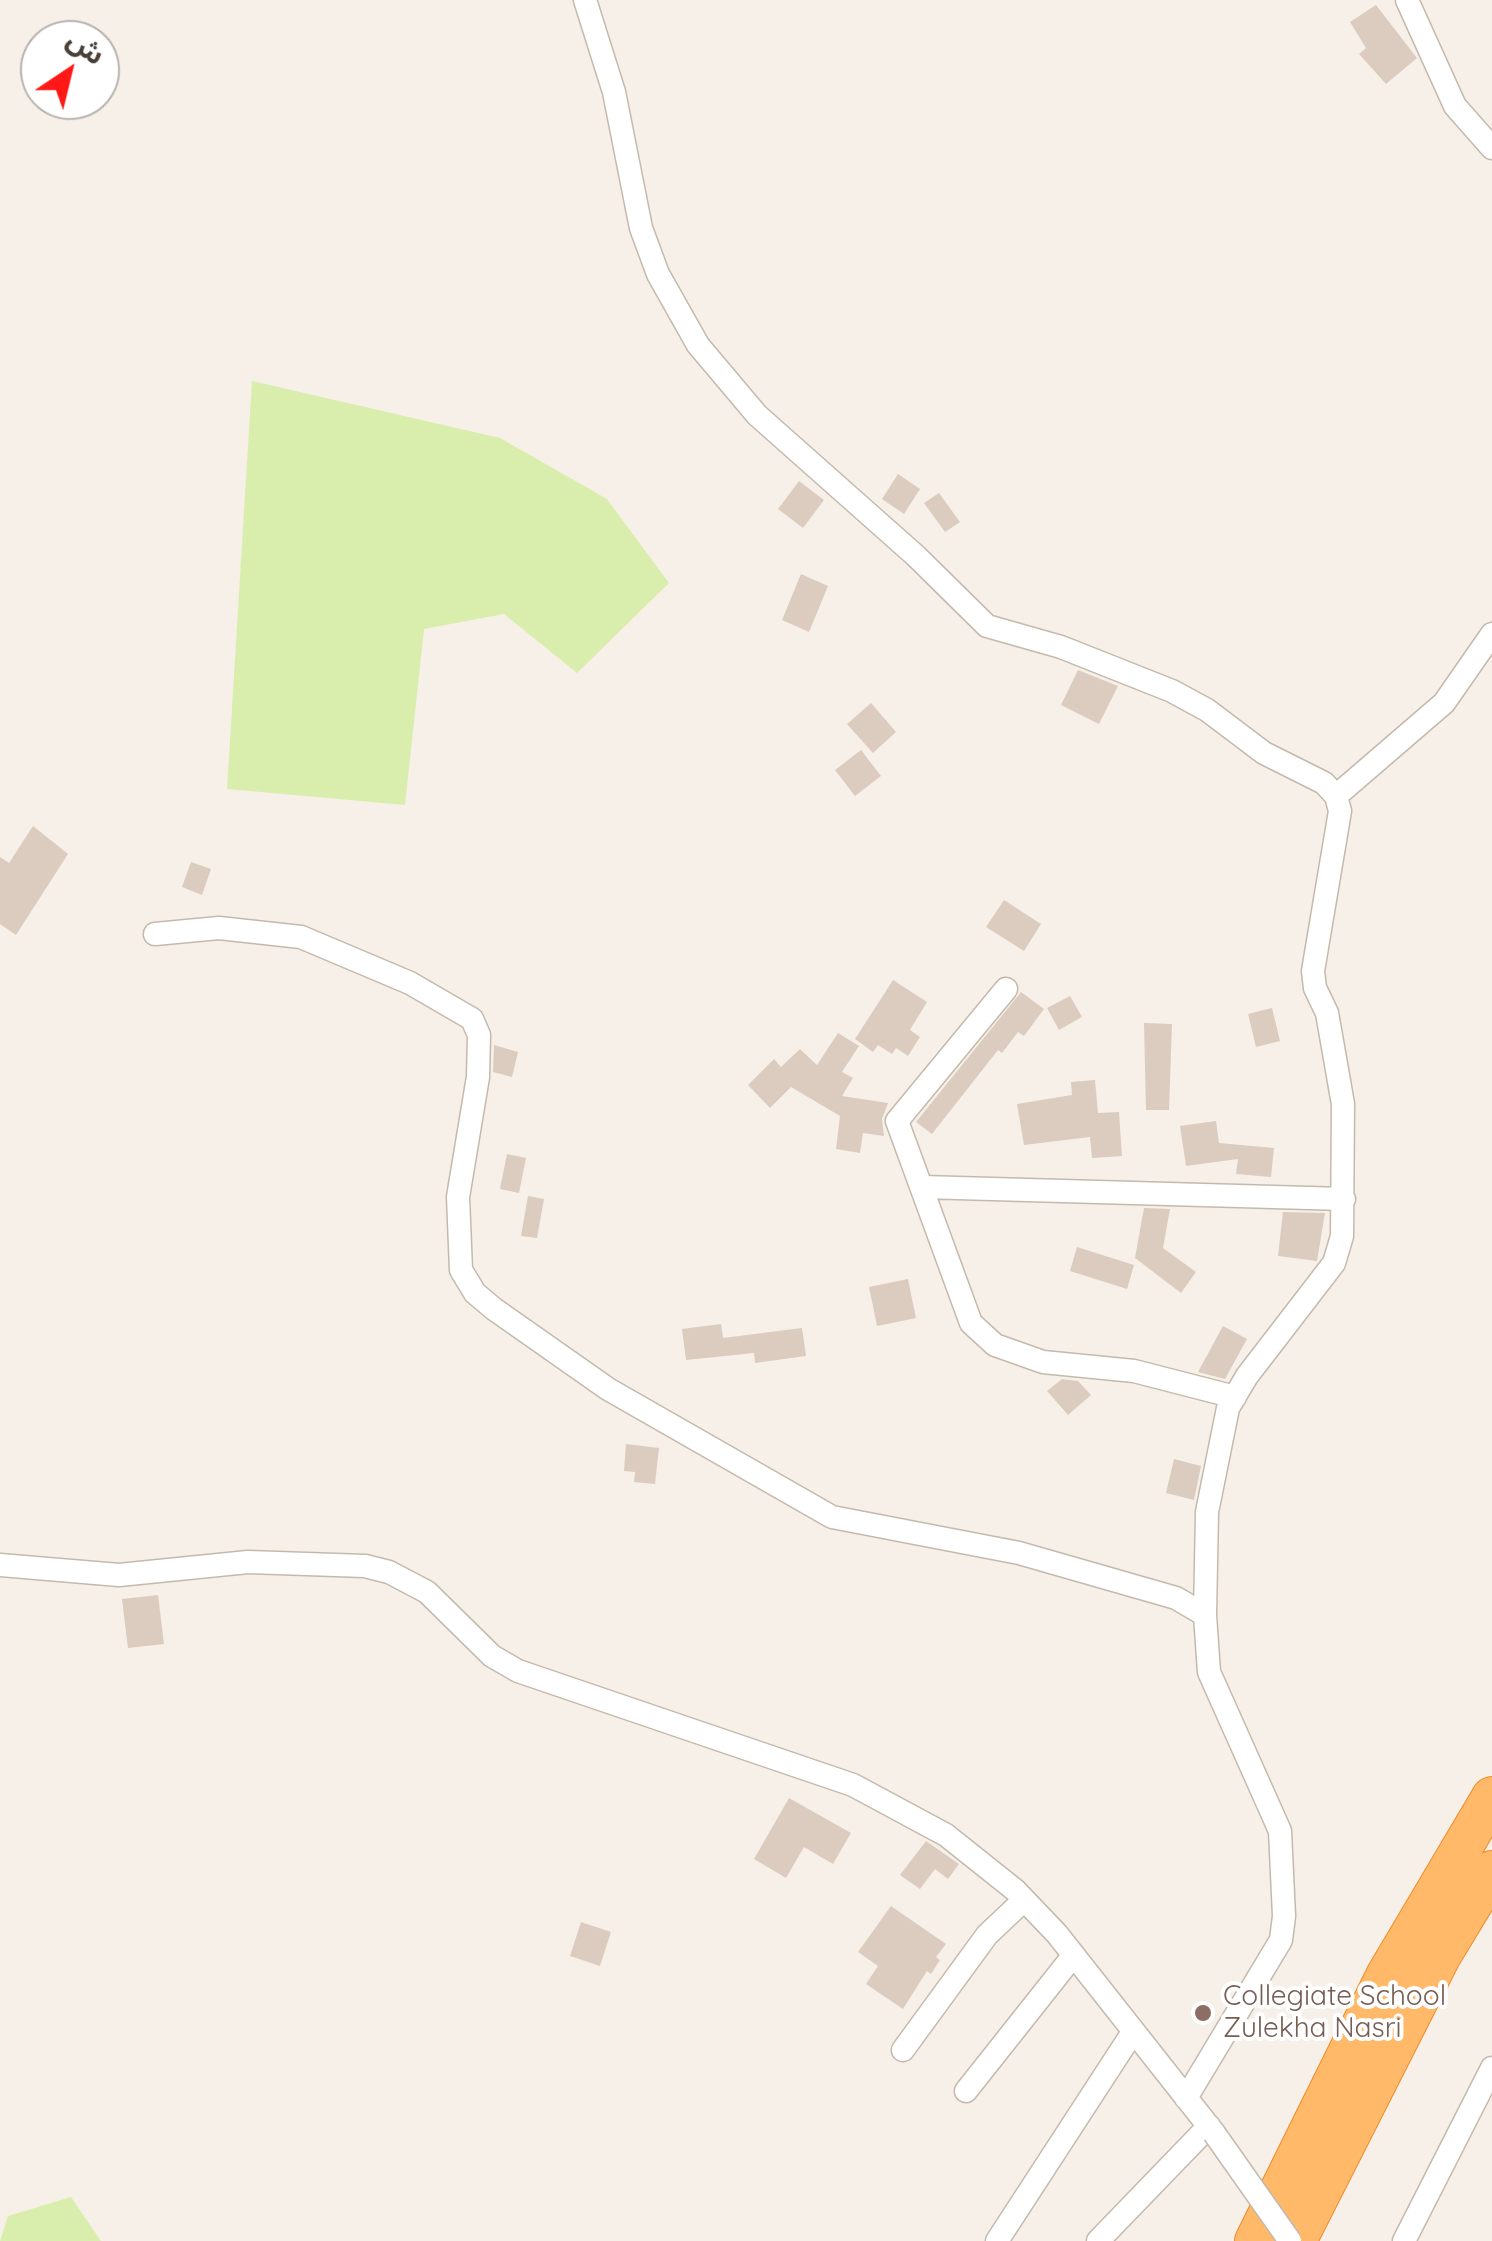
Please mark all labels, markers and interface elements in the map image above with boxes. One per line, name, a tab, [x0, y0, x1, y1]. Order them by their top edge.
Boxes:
north arrow	[20, 20, 120, 120]
text: ش	[61, 21, 112, 72]
place label: Collegiate School Zulekha Nasri	[1223, 1980, 1446, 2046]
marker: Collegiate School Zulekha Nasri	[1192, 2002, 1214, 2024]

